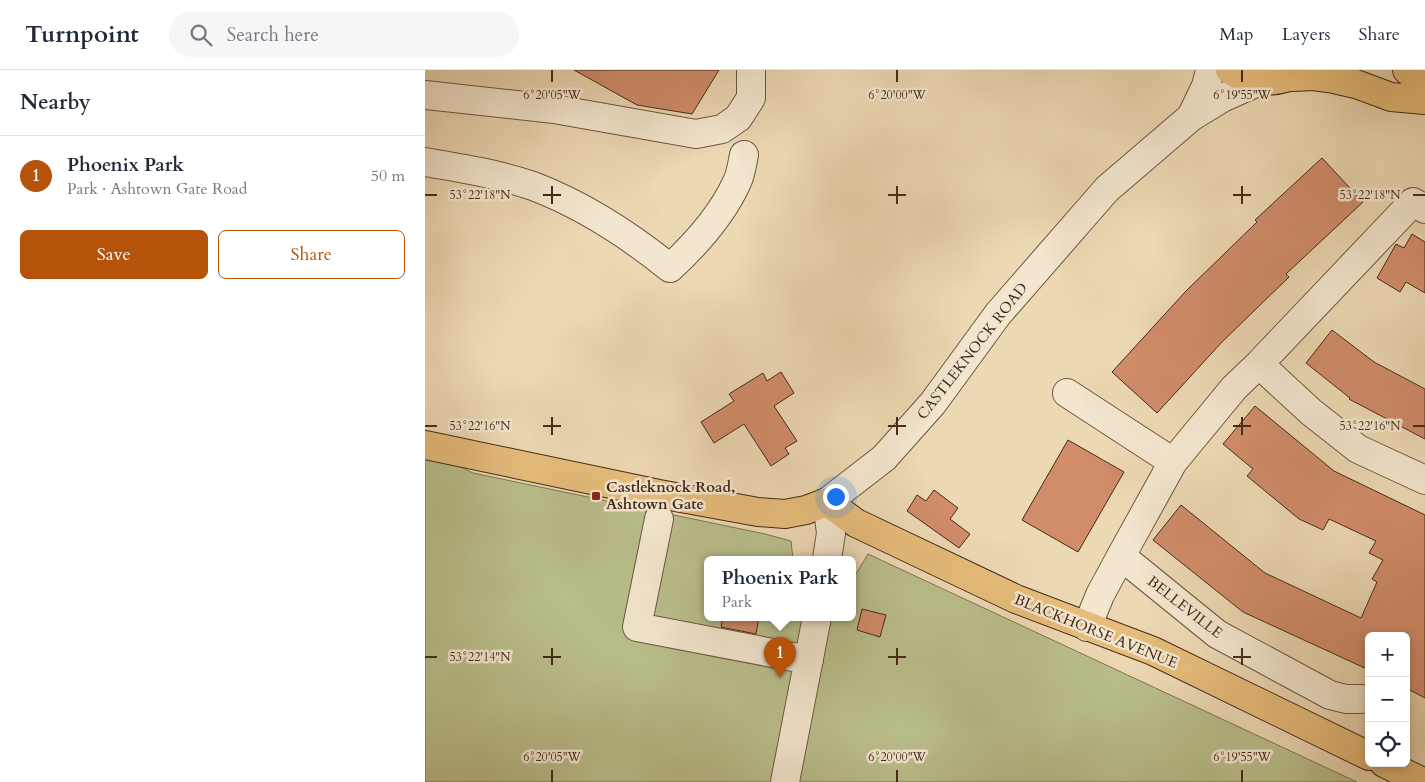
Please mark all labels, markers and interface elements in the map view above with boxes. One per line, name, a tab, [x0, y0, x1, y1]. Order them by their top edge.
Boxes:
search box	[169, 12, 519, 57]
text: Turnpoint	[25, 18, 139, 51]
icon: search	[187, 21, 215, 49]
text: Search here	[227, 22, 319, 48]
text: Map	[1219, 22, 1254, 47]
text: Layers	[1282, 22, 1331, 47]
text: Share	[1359, 22, 1400, 47]
text: 6°20'05"W	[523, 87, 582, 103]
text: 6°20'00"W	[868, 87, 927, 103]
text: 6°19'55"W	[1213, 87, 1272, 103]
text: Nearby	[20, 88, 91, 117]
text: Phoenix Park	[67, 152, 184, 178]
text: 1	[32, 165, 40, 187]
text: 50 m	[371, 165, 405, 187]
text: Park · Ashtown Gate Road	[67, 178, 247, 200]
text: 53°22'18"N	[450, 187, 511, 203]
text: 53°22'18"N	[1340, 187, 1401, 203]
button: Save	[20, 230, 208, 279]
button: Share	[218, 230, 405, 279]
street label: CASTLEKNOCK ROAD	[912, 278, 1032, 424]
text: 53°22'16"N	[450, 418, 511, 434]
text: 53°22'16"N	[1340, 418, 1401, 434]
place label: Castleknock Road, Ashtown Gate	[606, 477, 735, 514]
your location	[823, 484, 849, 510]
marker: Castleknock Road, Ashtown Gate	[590, 490, 602, 502]
popup	[704, 556, 856, 621]
text: Phoenix Park	[721, 565, 839, 591]
street label: BELLEVILLE	[1143, 571, 1227, 643]
street label: BLACKHORSE AVENUE	[1011, 589, 1181, 673]
text: Park	[721, 591, 752, 613]
map controls	[1365, 632, 1410, 767]
button: +	[1365, 632, 1410, 677]
pin: 1	[764, 637, 796, 678]
text: 53°22'14"N	[450, 649, 511, 665]
button: −	[1365, 677, 1410, 722]
button: locate	[1365, 722, 1410, 767]
text: 6°20'05"W	[523, 749, 582, 765]
text: 6°20'00"W	[868, 749, 927, 765]
text: 6°19'55"W	[1213, 749, 1272, 765]

